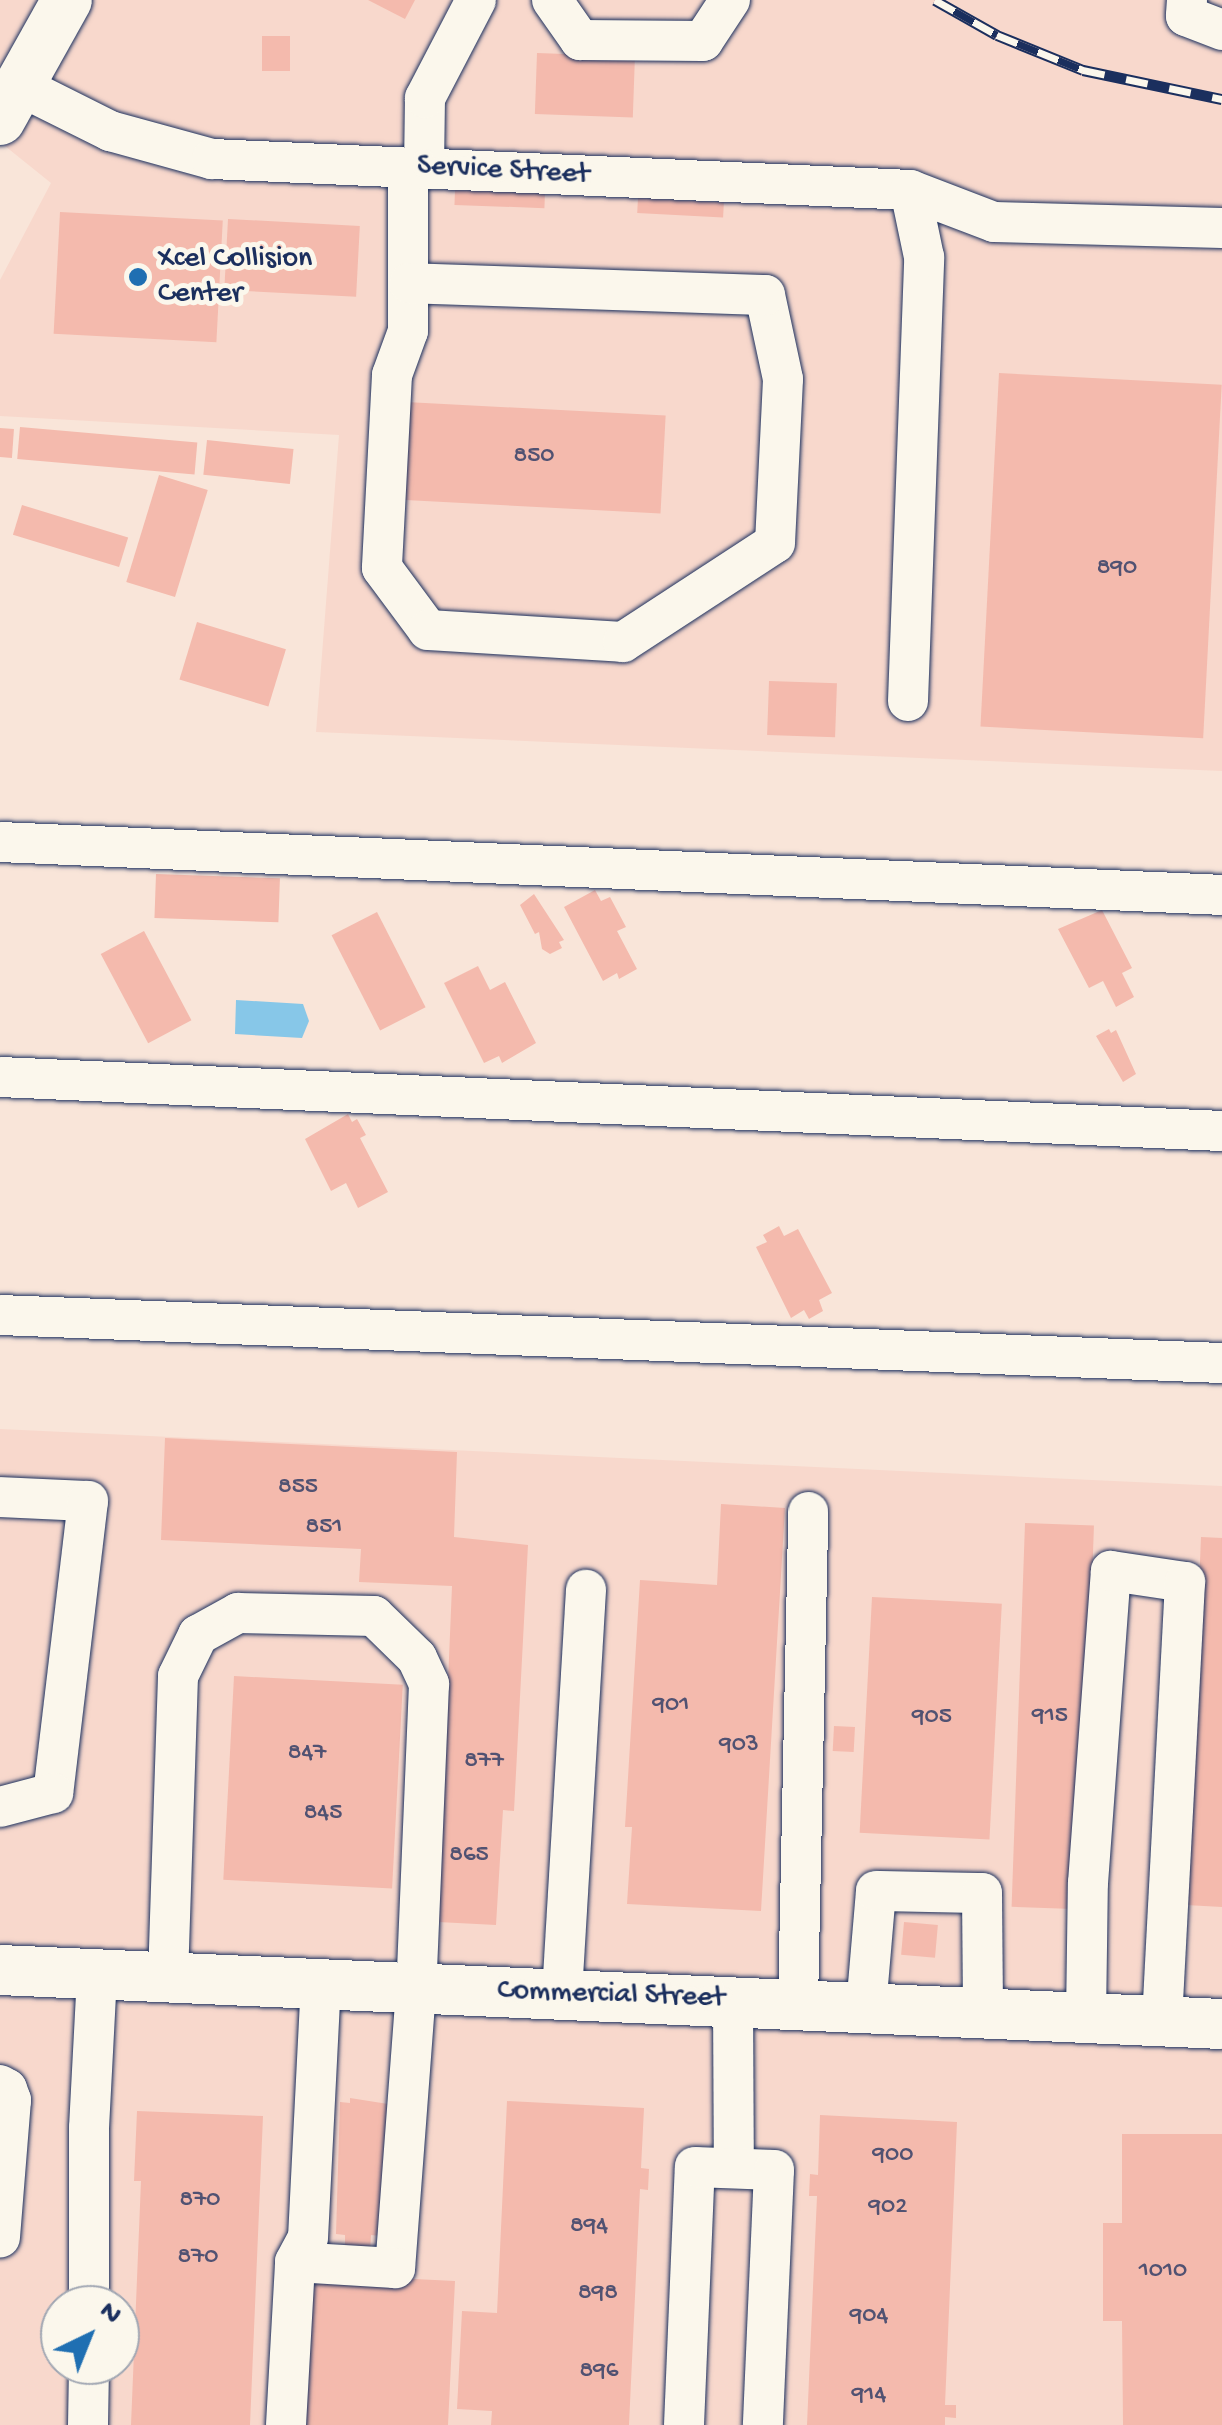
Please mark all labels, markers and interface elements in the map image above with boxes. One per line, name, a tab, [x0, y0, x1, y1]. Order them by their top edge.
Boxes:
street label: Service Street	[416, 150, 590, 194]
place label: Xcel Collision Center	[158, 242, 312, 312]
marker: Xcel Collision Center	[127, 266, 149, 288]
house number: 850	[513, 442, 555, 472]
house number: 890	[1097, 554, 1137, 584]
house number: 855	[278, 1473, 318, 1503]
house number: 851	[306, 1513, 342, 1543]
house number: 901	[653, 1691, 689, 1721]
house number: 915	[1032, 1702, 1068, 1732]
house number: 905	[912, 1703, 952, 1733]
house number: 903	[719, 1731, 759, 1761]
house number: 847	[288, 1739, 326, 1769]
house number: 877	[464, 1747, 504, 1777]
house number: 845	[304, 1799, 342, 1829]
house number: 865	[449, 1841, 489, 1871]
street label: Commercial Street	[497, 1974, 725, 2018]
house number: 900	[873, 2141, 913, 2171]
house number: 870	[180, 2186, 220, 2216]
house number: 902	[869, 2193, 907, 2223]
house number: 894	[570, 2212, 608, 2242]
house number: 870	[178, 2243, 218, 2273]
house number: 1010	[1139, 2257, 1187, 2287]
house number: 898	[578, 2279, 618, 2309]
north arrow	[40, 2285, 140, 2385]
text: N	[91, 2296, 127, 2332]
house number: 904	[850, 2302, 888, 2332]
house number: 896	[580, 2357, 618, 2387]
house number: 914	[852, 2381, 886, 2411]

